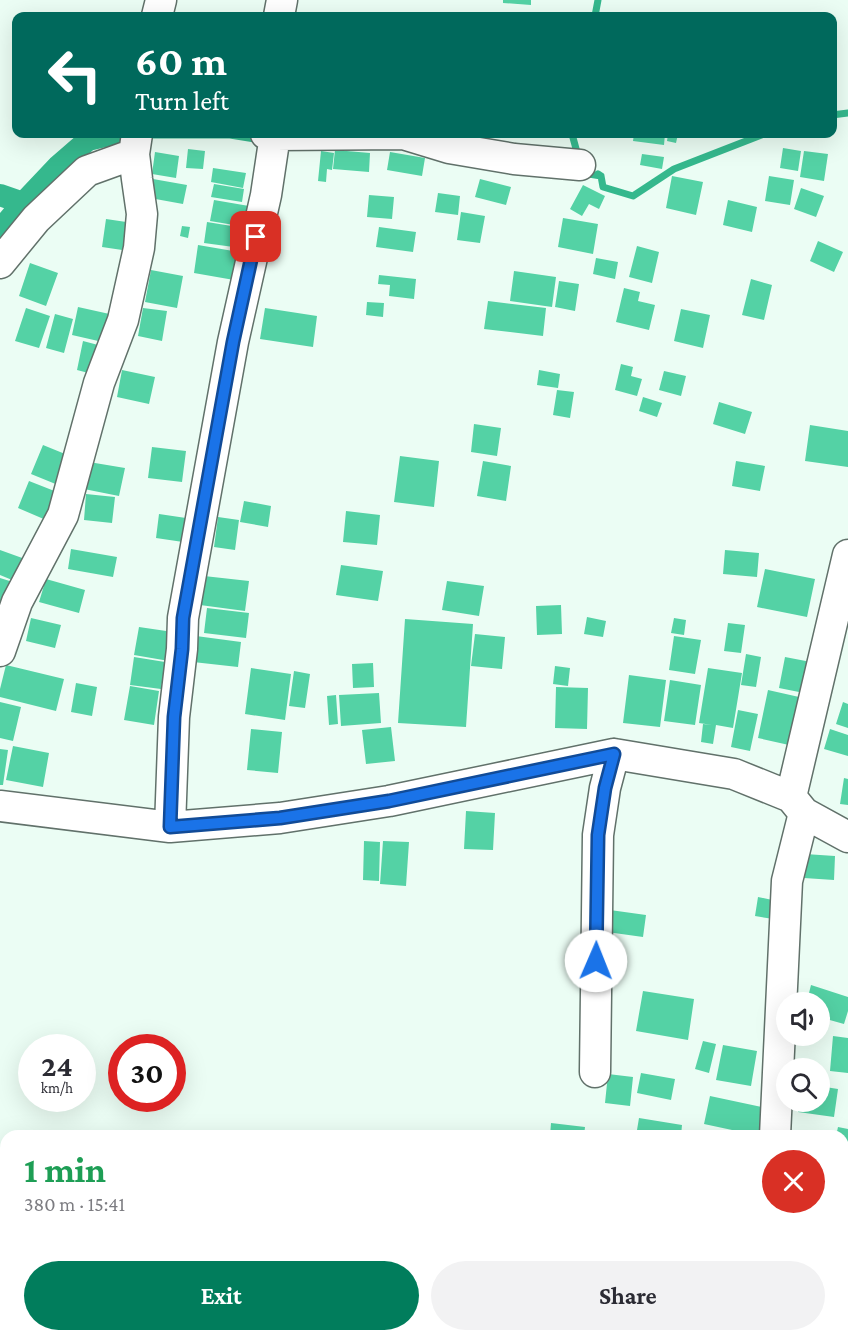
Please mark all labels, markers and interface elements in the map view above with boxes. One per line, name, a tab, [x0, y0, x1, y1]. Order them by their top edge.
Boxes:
icon: left	[36, 36, 114, 114]
text: 60 m	[135, 37, 227, 84]
text: Turn left	[135, 86, 229, 116]
pin	[230, 211, 281, 262]
icon: arrive	[239, 220, 272, 253]
position arrow	[564, 929, 628, 993]
map controls	[776, 992, 830, 1112]
button: sound	[776, 992, 830, 1046]
speed limit sign: 30	[108, 1034, 186, 1112]
text: 24	[41, 1049, 73, 1082]
button: search	[776, 1058, 830, 1112]
text: km/h	[41, 1080, 73, 1096]
text: 1 min	[24, 1150, 106, 1190]
button: close	[762, 1150, 825, 1213]
text: 380 m · 15:41	[24, 1193, 125, 1215]
button: Exit	[24, 1261, 419, 1330]
button: Share	[431, 1261, 825, 1330]

